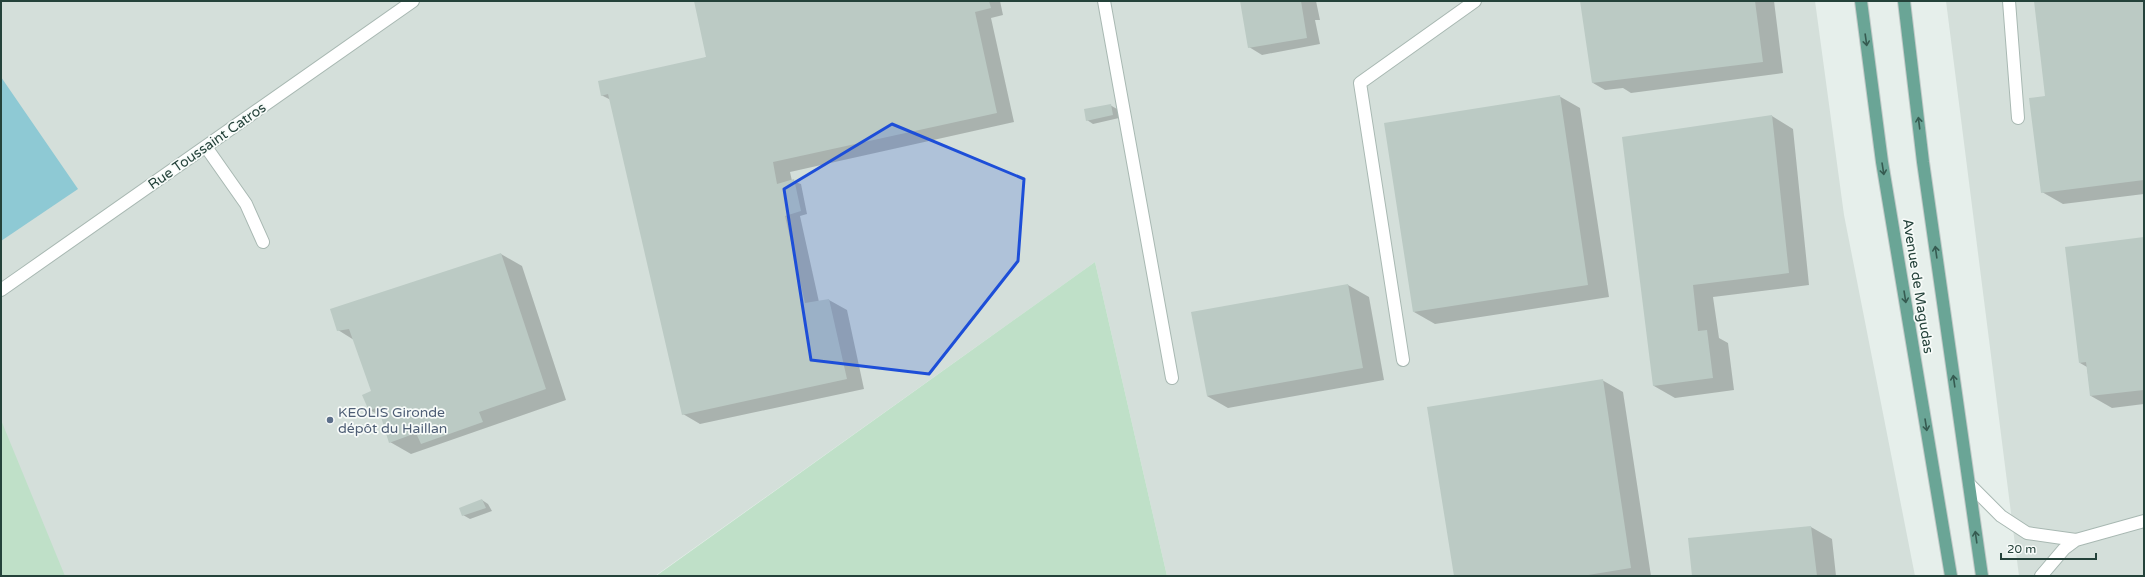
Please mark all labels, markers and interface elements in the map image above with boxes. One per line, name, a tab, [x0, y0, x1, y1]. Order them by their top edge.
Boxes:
one-way arrow	[1862, 33, 1870, 46]
street label: Rue Toussaint Catros	[145, 99, 269, 193]
one-way arrow	[1915, 117, 1923, 130]
one-way arrow	[1879, 162, 1887, 175]
street label: Avenue de Magudas	[1899, 217, 1937, 355]
one-way arrow	[1932, 246, 1940, 259]
one-way arrow	[1901, 290, 1909, 303]
one-way arrow	[1950, 375, 1958, 388]
place label: KEOLIS Gironde dépôt du Haillan	[338, 404, 447, 437]
marker: KEOLIS Gironde dépôt du Haillan	[325, 415, 335, 425]
one-way arrow	[1922, 418, 1930, 431]
one-way arrow	[1972, 531, 1980, 544]
scale bar	[2001, 535, 2096, 561]
text: 20 m	[2007, 542, 2036, 556]

